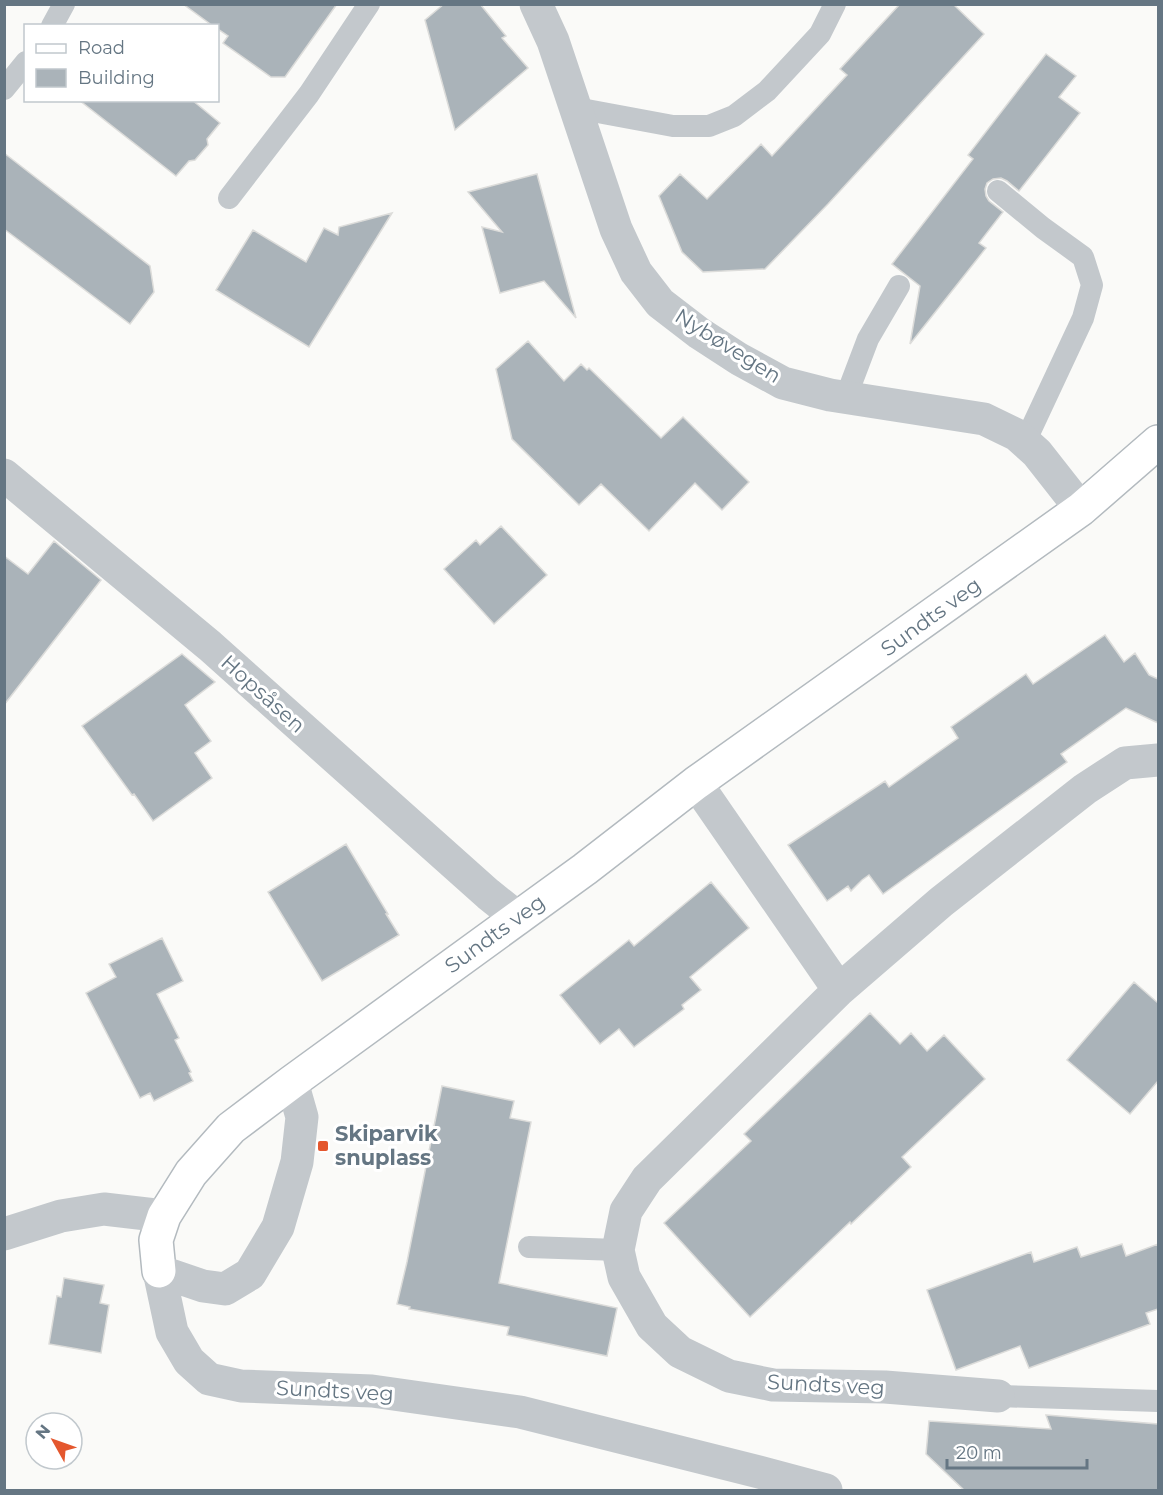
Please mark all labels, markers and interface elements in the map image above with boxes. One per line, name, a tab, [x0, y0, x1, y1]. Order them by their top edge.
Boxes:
legend	[24, 24, 219, 102]
text: Road	[78, 37, 125, 59]
text: Building	[78, 67, 155, 89]
street label: Nybøvegen	[671, 303, 786, 388]
street label: Sundts veg	[876, 572, 986, 661]
street label: Hopsåsen	[216, 649, 310, 738]
street label: Sundts veg	[440, 889, 550, 978]
place label: Skiparvik snuplass	[335, 1121, 438, 1170]
marker: Skiparvik snuplass	[316, 1139, 330, 1153]
street label: Sundts veg	[767, 1369, 885, 1400]
street label: Sundts veg	[276, 1375, 394, 1406]
north arrow	[24, 1411, 84, 1471]
text: N	[31, 1421, 54, 1443]
scale bar	[947, 1432, 1086, 1470]
text: 20 m	[956, 1442, 1002, 1464]

